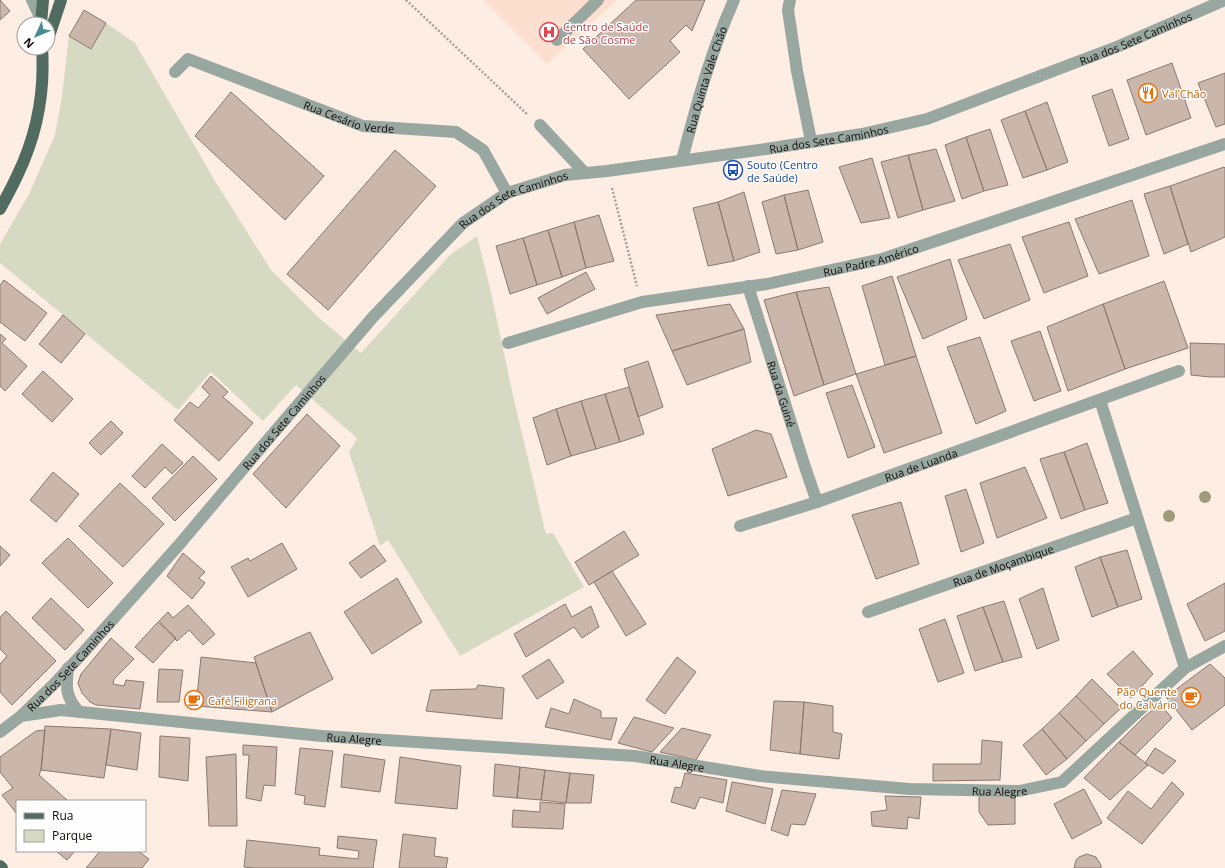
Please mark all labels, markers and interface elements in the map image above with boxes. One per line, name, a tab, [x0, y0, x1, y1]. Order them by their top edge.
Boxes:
street label: Rua dos Sete Caminhos	[1077, 8, 1194, 68]
north arrow	[16, 16, 56, 56]
place label: Centro de Saúde de São Cosme	[563, 19, 648, 47]
hospital icon: Centro de Saúde de São Cosme	[538, 21, 560, 43]
street label: Rua Quinta Vale Chão	[682, 24, 730, 135]
text: N	[20, 35, 37, 52]
restaurant icon: Val'Chão	[1137, 82, 1159, 104]
place label: Val'Chão	[1162, 86, 1207, 101]
street label: Rua Cesário Verde	[302, 97, 395, 135]
street label: Rua dos Sete Caminhos	[768, 121, 890, 156]
place label: Souto (Centro de Saúde)	[747, 157, 818, 185]
bus stop icon: Souto (Centro de Saúde)	[722, 159, 744, 181]
street label: Rua dos Sete Caminhos	[455, 167, 570, 231]
street label: Rua Padre Américo	[822, 240, 921, 279]
street label: Rua da Guiné	[764, 359, 799, 429]
street label: Rua dos Sete Caminhos	[239, 371, 328, 472]
street label: Rua de Luanda	[882, 444, 959, 485]
street label: Rua de Moçambique	[951, 540, 1055, 589]
street label: Rua dos Sete Caminhos	[23, 616, 117, 714]
place label: Pão Quente do Calvário	[1116, 684, 1177, 712]
cafe icon: Pão Quente do Calvário	[1180, 686, 1202, 708]
cafe icon: Café Filigrana	[183, 689, 205, 711]
place label: Café Filigrana	[208, 693, 277, 708]
street label: Rua Alegre	[326, 729, 382, 747]
street label: Rua Alegre	[649, 751, 705, 774]
street label: Rua Alegre	[972, 782, 1028, 799]
legend	[16, 800, 146, 852]
text: Rua	[52, 807, 73, 824]
text: Parque	[52, 827, 92, 844]

